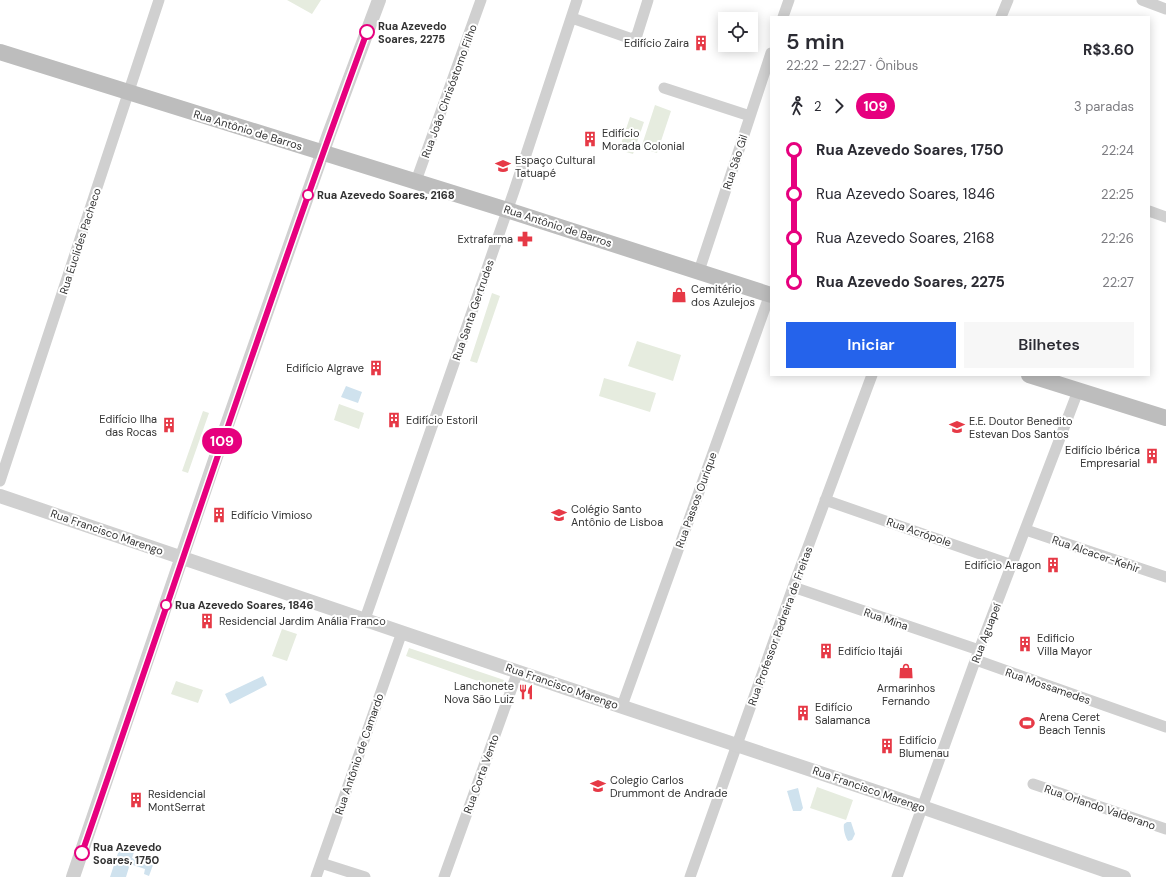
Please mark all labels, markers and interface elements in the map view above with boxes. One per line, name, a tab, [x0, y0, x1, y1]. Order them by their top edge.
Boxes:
map controls	[718, 12, 758, 52]
button: locate	[718, 12, 758, 52]
place label: Rua Azevedo Soares, 2275	[378, 19, 447, 46]
street label: Rua João Chrisóstomo Filho	[418, 22, 480, 160]
marker: Rua Azevedo Soares, 2275	[359, 24, 375, 40]
text: 5 min	[786, 27, 844, 56]
building icon: Edifício Zaira	[692, 34, 710, 52]
place label: Edifício Zaira	[624, 36, 689, 50]
text: R$3.60	[1083, 40, 1134, 60]
text: 22:22 – 22:27 · Ônibus	[786, 57, 918, 74]
icon: walk	[786, 95, 808, 117]
icon: forward	[828, 95, 850, 117]
text: 109	[864, 97, 887, 115]
text: 2	[814, 98, 822, 115]
text: 3 paradas	[1074, 98, 1134, 115]
street label: Rua Antônio de Barros	[192, 107, 304, 153]
place label: Edifício Morada Colonial	[602, 126, 684, 153]
building icon: Edifício Morada Colonial	[581, 130, 599, 148]
street label: Rua São Gil	[720, 133, 750, 191]
text: Rua Azevedo Soares, 1750	[816, 140, 1004, 160]
text: 22:24	[1101, 142, 1134, 159]
place label: Espaço Cultural Tatuapé	[515, 153, 595, 180]
school or university icon: Espaço Cultural Tatuapé	[494, 157, 512, 175]
text: Rua Azevedo Soares, 1846	[816, 184, 995, 204]
street label: Rua Euclides Pacheco	[56, 186, 104, 296]
text: 22:25	[1101, 186, 1134, 203]
place label: Rua Azevedo Soares, 2168	[317, 188, 455, 202]
marker: Rua Azevedo Soares, 2168	[302, 189, 314, 201]
street label: Rua Antônio de Barros	[502, 202, 614, 250]
text: Rua Azevedo Soares, 2168	[816, 228, 995, 248]
pharmacy icon: Extrafarma	[516, 230, 534, 248]
text: 22:26	[1101, 230, 1134, 247]
place label: Extrafarma	[458, 232, 513, 246]
street label: Rua Santa Gertrudes	[449, 258, 497, 362]
text: Rua Azevedo Soares, 2275	[816, 272, 1005, 292]
text: 22:27	[1102, 274, 1134, 291]
place label: Cemitério dos Azulejos	[691, 282, 755, 309]
shop icon: Cemitério dos Azulejos	[670, 286, 688, 304]
button: Iniciar	[786, 322, 956, 368]
button: Bilhetes	[964, 322, 1134, 368]
building icon: Edifício Algrave	[367, 359, 385, 377]
place label: Edifício Algrave	[286, 361, 364, 375]
building icon: Edifício Estoril	[385, 411, 403, 429]
place label: Edifício Ilha das Rocas	[99, 412, 157, 439]
place label: Edifício Estoril	[406, 413, 478, 427]
place label: E.E. Doutor Benedito Estevan Dos Santos	[969, 414, 1072, 441]
building icon: Edifício Ilha das Rocas	[160, 416, 178, 434]
school or university icon: E.E. Doutor Benedito Estevan Dos Santos	[948, 418, 966, 436]
line badge: 109	[199, 428, 245, 454]
text: 109	[210, 432, 234, 450]
place label: Edifício Ibérica Empresarial	[1065, 443, 1140, 470]
building icon: Edifício Ibérica Empresarial	[1143, 447, 1161, 465]
street label: Rua Passos Ourique	[672, 450, 720, 550]
place label: Colégio Santo Antônio de Lisboa	[571, 502, 663, 529]
street label: Rua Francisco Marengo	[49, 506, 165, 558]
building icon: Edifício Vimioso	[210, 506, 228, 524]
school or university icon: Colégio Santo Antônio de Lisboa	[550, 506, 568, 524]
place label: Edifício Vimioso	[231, 508, 312, 522]
street label: Rua Acrópole	[885, 514, 953, 550]
street label: Rua Alcacer-Kehir	[1050, 532, 1142, 576]
street label: Rua Professor Pedreira de Freitas	[745, 545, 815, 707]
building icon: Edifício Aragon	[1044, 556, 1062, 574]
place label: Edifício Aragon	[965, 558, 1041, 572]
place label: Rua Azevedo Soares, 1846	[175, 598, 314, 612]
marker: Rua Azevedo Soares, 1846	[160, 599, 172, 611]
street label: Rua Aguapeí	[968, 601, 1004, 665]
street label: Rua Mina	[862, 605, 910, 633]
building icon: Residencial Jardim Anália Franco	[198, 612, 216, 630]
place label: Residencial Jardim Anália Franco	[219, 614, 386, 628]
place label: Edificio Villa Mayor	[1037, 631, 1092, 658]
building icon: Edificio Villa Mayor	[1016, 635, 1034, 653]
building icon: Edifício Itajái	[817, 642, 835, 660]
place label: Edifício Itajái	[838, 644, 903, 658]
street label: Rua Francisco Marengo	[504, 660, 620, 712]
shop icon: Armarinhos Fernando	[897, 662, 915, 680]
street label: Rua Mossamedes	[1004, 665, 1092, 707]
place label: Lanchonete Nova São Luiz	[444, 679, 514, 706]
place label: Armarinhos Fernando	[877, 681, 935, 708]
restaurant icon: Lanchonete Nova São Luiz	[517, 683, 535, 701]
street label: Rua Antônio de Camardo	[332, 691, 386, 817]
place label: Edifício Salamanca	[815, 700, 870, 727]
building icon: Edifício Salamanca	[794, 704, 812, 722]
place label: Arena Ceret Beach Tennis	[1039, 710, 1106, 737]
sports icon: Arena Ceret Beach Tennis	[1018, 714, 1036, 732]
street label: Rua Corta Vento	[460, 732, 502, 816]
place label: Edifício Blumenau	[899, 733, 949, 760]
building icon: Edifício Blumenau	[878, 737, 896, 755]
street label: Rua Francisco Marengo	[811, 763, 927, 815]
place label: Colegio Carlos Drummont de Andrade	[610, 773, 727, 800]
school or university icon: Colegio Carlos Drummont de Andrade	[589, 777, 607, 795]
street label: Rua Orlando Valderano	[1043, 781, 1157, 833]
place label: Residencial MontSerrat	[148, 787, 205, 814]
building icon: Residencial MontSerrat	[127, 791, 145, 809]
place label: Rua Azevedo Soares, 1750	[93, 840, 162, 867]
marker: Rua Azevedo Soares, 1750	[74, 845, 90, 861]

